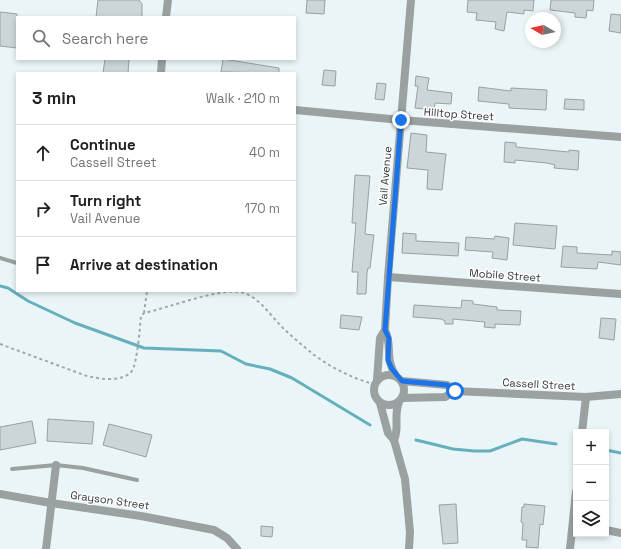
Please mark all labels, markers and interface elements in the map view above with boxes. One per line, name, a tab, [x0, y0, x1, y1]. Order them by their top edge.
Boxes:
north arrow	[525, 12, 561, 48]
search box	[16, 16, 296, 60]
icon: search	[30, 27, 52, 49]
text: Search here	[62, 29, 148, 48]
text: 3 min	[32, 87, 76, 109]
text: Walk · 210 m	[206, 90, 280, 107]
street label: Hilltop Street	[423, 105, 495, 123]
route end	[392, 111, 410, 129]
text: Continue	[70, 135, 136, 154]
icon: ahead	[32, 142, 54, 164]
text: 40 m	[249, 144, 280, 161]
street label: Vail Avenue	[375, 146, 395, 206]
text: Cassell Street	[70, 154, 157, 171]
text: Turn right	[70, 191, 141, 210]
icon: right	[32, 198, 54, 220]
text: 170 m	[244, 200, 280, 217]
text: Vail Avenue	[70, 210, 141, 227]
icon: arrive	[32, 254, 54, 276]
text: Arrive at destination	[70, 255, 218, 274]
street label: Mobile Street	[469, 266, 541, 284]
street label: Cassell Street	[502, 375, 576, 393]
route start	[446, 382, 464, 400]
map controls	[573, 429, 609, 537]
button: +	[573, 429, 609, 465]
button: −	[573, 465, 609, 501]
street label: Grayson Street	[69, 488, 151, 512]
button: layers	[573, 501, 609, 537]

